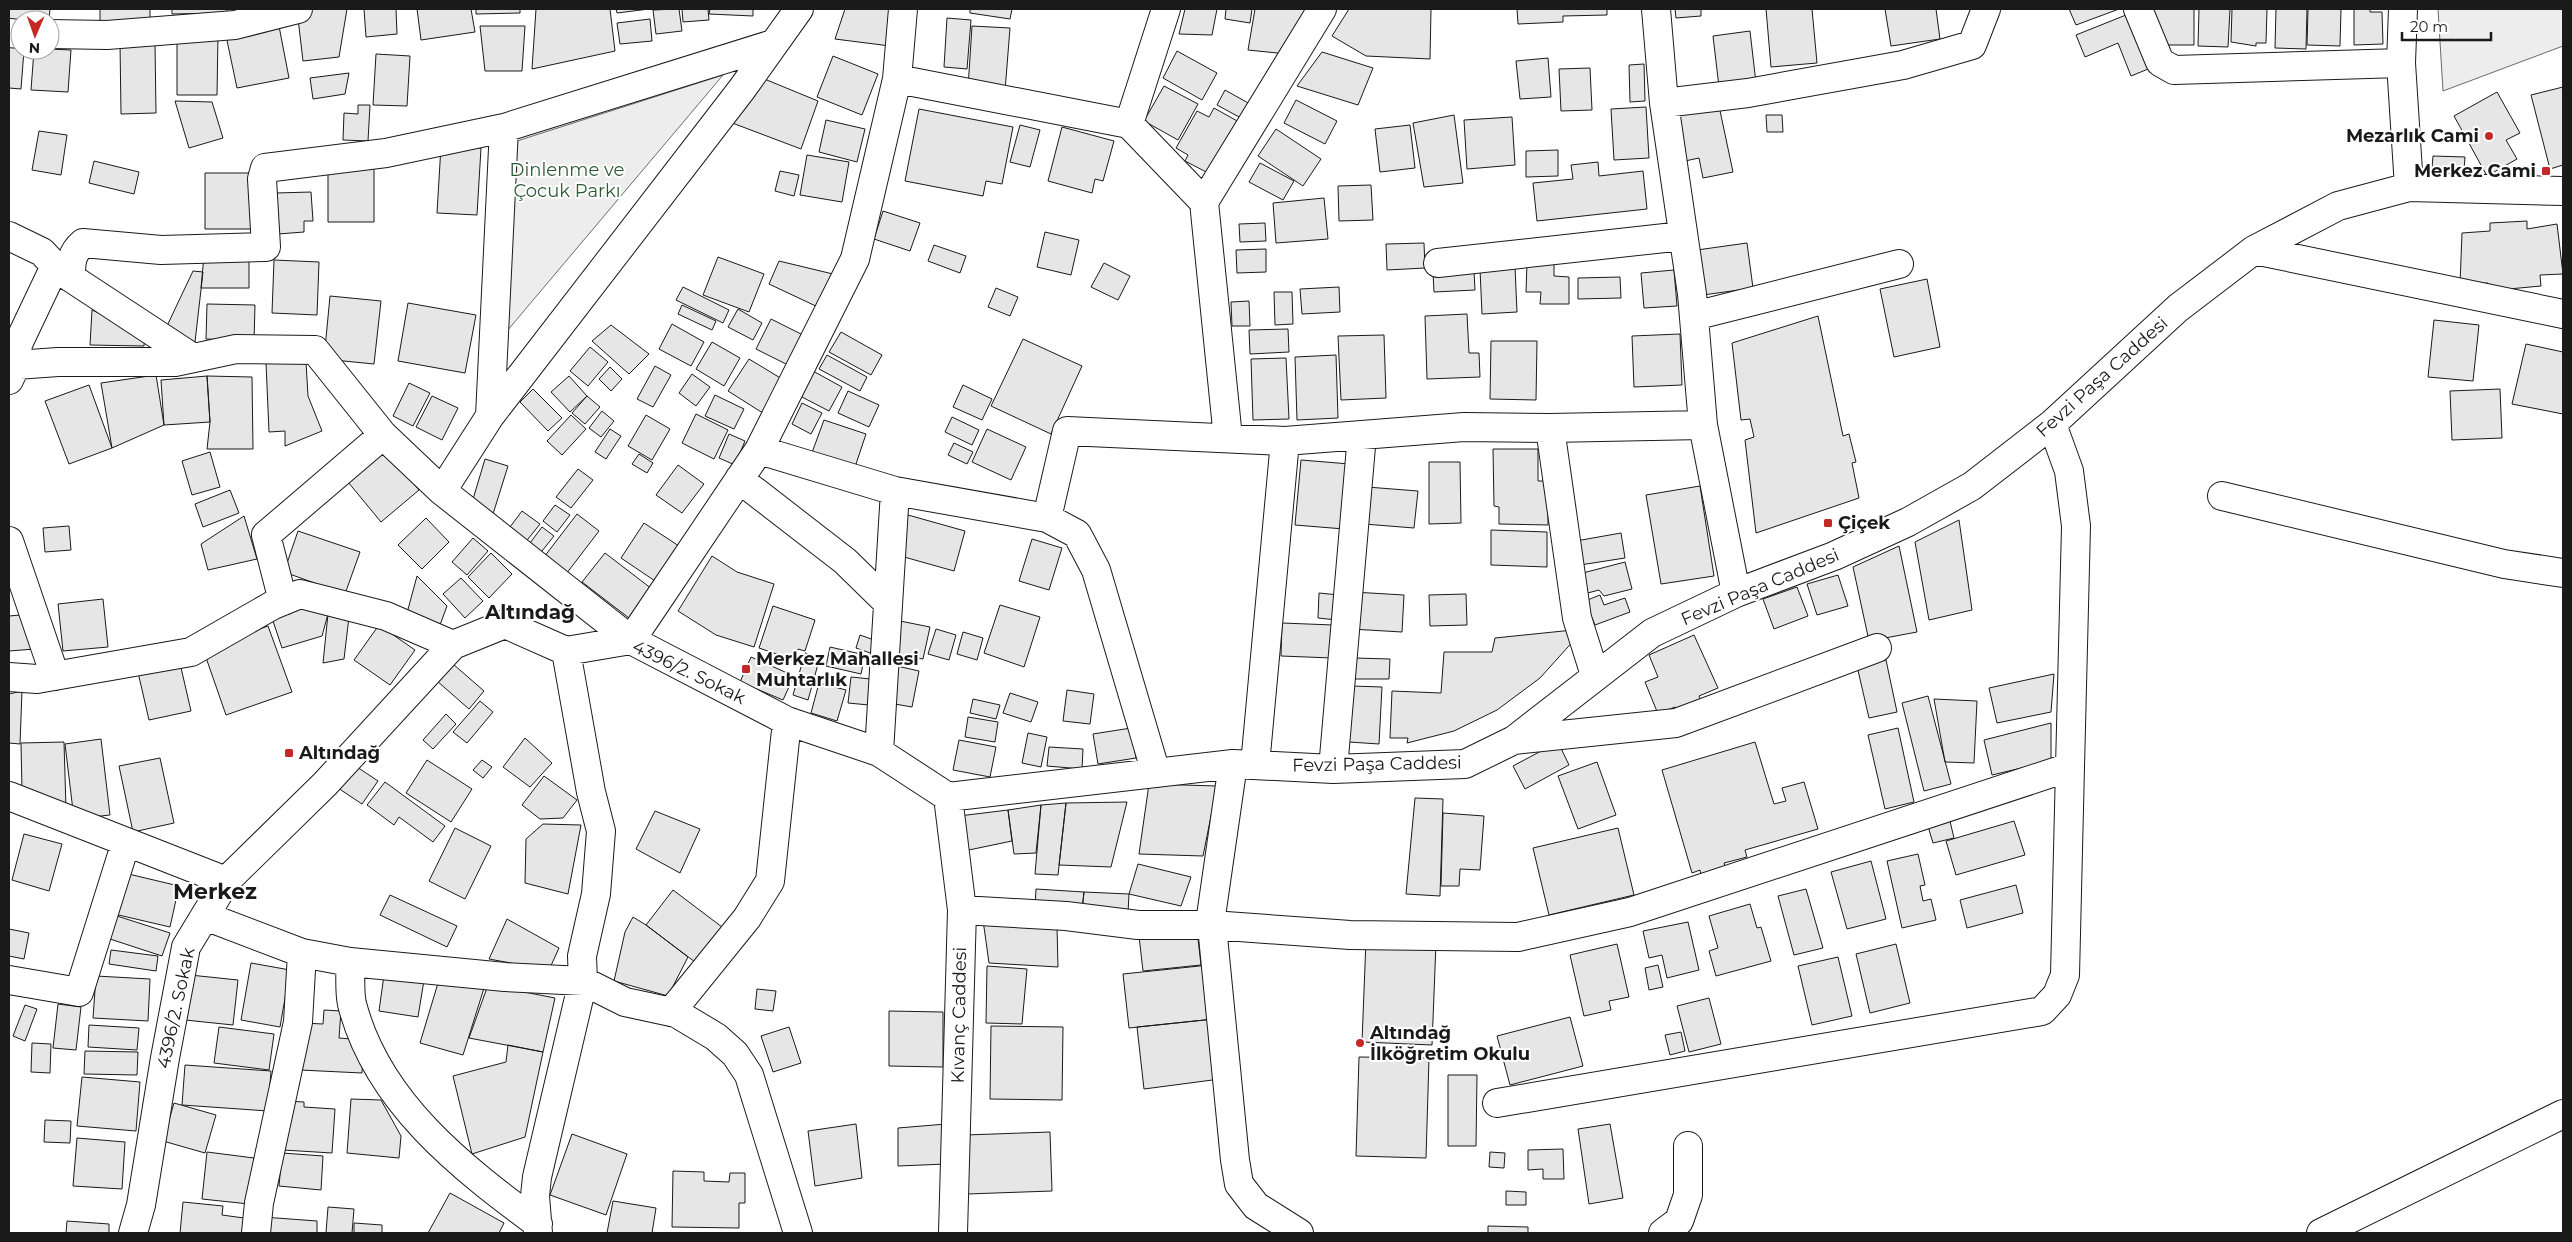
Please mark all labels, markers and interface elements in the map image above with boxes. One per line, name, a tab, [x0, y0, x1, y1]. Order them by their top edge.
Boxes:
north arrow	[10, 10, 60, 60]
scale bar	[2402, 10, 2491, 42]
text: 20 m	[2410, 17, 2448, 36]
text: N	[29, 39, 41, 57]
place label: Mezarlık Cami	[2346, 125, 2479, 147]
marker: Mezarlık Cami	[2483, 130, 2495, 142]
park label: Dinlenme ve Çocuk Parkı	[510, 159, 625, 202]
place label: Merkez Cami	[2414, 160, 2536, 182]
marker: Merkez Cami	[2540, 165, 2552, 177]
street label: Fevzi Paşa Caddesi	[2032, 312, 2172, 442]
place label: Çiçek	[1838, 512, 1890, 534]
marker: Çiçek	[1822, 517, 1834, 529]
street label: Fevzi Paşa Caddesi	[1678, 544, 1842, 630]
district label: Altındağ	[484, 600, 575, 624]
street label: 4396/2. Sokak	[629, 635, 749, 709]
place label: Merkez Mahallesi Muhtarlık	[756, 648, 919, 691]
marker: Merkez Mahallesi Muhtarlık	[740, 663, 752, 675]
place label: Altındağ	[298, 742, 380, 764]
marker: Altındağ	[283, 747, 295, 759]
street label: Fevzi Paşa Caddesi	[1292, 752, 1462, 776]
district label: Merkez	[173, 878, 257, 905]
street label: 4396/2. Sokak	[152, 945, 200, 1071]
street label: Kıvanç Caddesi	[947, 946, 971, 1084]
place label: Altındağ İlköğretim Okulu	[1369, 1022, 1530, 1065]
marker: Altındağ İlköğretim Okulu	[1354, 1037, 1366, 1049]

